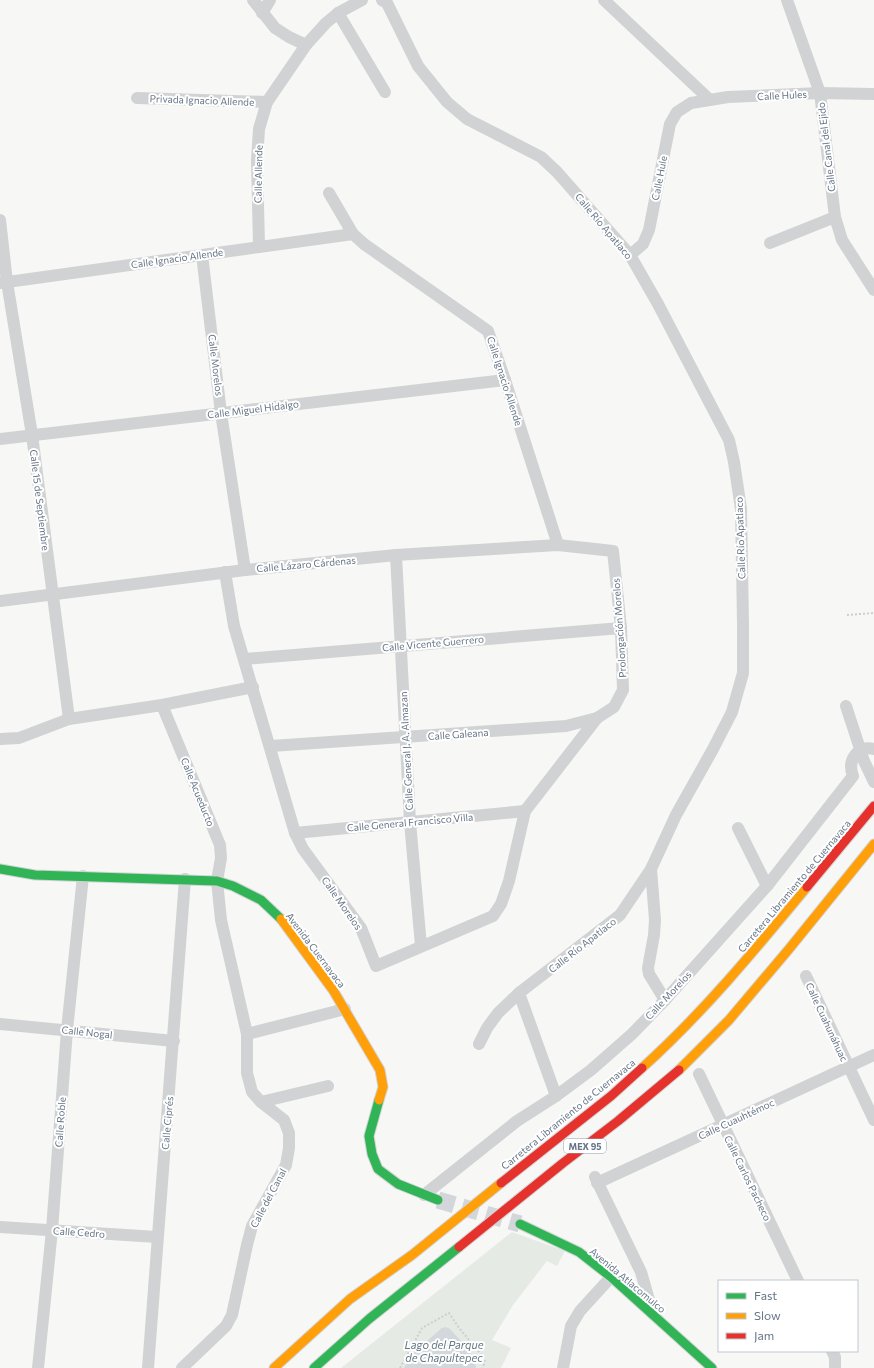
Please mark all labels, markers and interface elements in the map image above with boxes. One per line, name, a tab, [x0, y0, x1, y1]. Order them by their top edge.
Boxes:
street label: Calle Hules	[757, 88, 808, 102]
street label: Privada Ignacio Allende	[150, 92, 254, 108]
street label: Calle Canal del Ejido	[815, 102, 837, 192]
street label: Calle Allende	[251, 145, 265, 203]
street label: Calle Hule	[649, 155, 669, 201]
street label: Calle Río Apatlaco	[573, 191, 635, 261]
street label: Calle Ignacio Allende	[130, 246, 224, 270]
street label: Calle Morelos	[206, 334, 226, 397]
street label: Calle Ignacio Allende	[485, 335, 525, 427]
street label: Calle Miguel Hidalgo	[207, 397, 299, 421]
street label: Calle 15 de Septiembre	[28, 449, 52, 551]
street label: Calle Río Apatlaco	[733, 497, 747, 579]
street label: Calle Lázaro Cárdenas	[256, 554, 357, 574]
street label: Prolongación Morelos	[610, 577, 628, 678]
street label: Calle Vicente Guerrero	[382, 633, 484, 653]
street label: Calle General J. A. Almazan	[397, 691, 415, 811]
street label: Calle Galeana	[427, 726, 489, 742]
street label: Calle Acueducto	[179, 756, 217, 828]
street label: Calle General Francisco Villa	[346, 811, 474, 833]
street label: Carretera Libramiento de Cuernavaca	[735, 817, 853, 955]
street label: Calle Morelos	[319, 874, 365, 932]
street label: Avenida Cuernavaca	[284, 910, 348, 990]
street label: Calle Río Apatlaco	[546, 915, 618, 975]
street label: Calle Morelos	[642, 968, 694, 1022]
street label: Calle Cuahunáhuac	[803, 981, 851, 1063]
street label: Calle Nogal	[61, 1023, 113, 1041]
street label: Carretera Libramiento de Cuernavaca	[499, 1056, 637, 1172]
street label: Calle Ciprés	[159, 1095, 175, 1150]
street label: Calle Roble	[52, 1096, 68, 1148]
street label: Calle Cuauhtémoc	[696, 1096, 776, 1142]
street label: Calle Carlos Pacheco	[722, 1133, 774, 1223]
road number: MEX 95	[564, 1139, 606, 1153]
street label: Calle del Canal	[247, 1166, 289, 1230]
street label: Calle Cedro	[53, 1224, 105, 1240]
street label: Avenida Atlacomulco	[588, 1245, 668, 1315]
legend	[718, 1280, 858, 1352]
text: Fast	[754, 1288, 777, 1302]
text: Slow	[754, 1308, 781, 1322]
text: Jam	[754, 1328, 774, 1343]
water label: Lago del Parque de Chapultepec	[405, 1338, 484, 1364]

